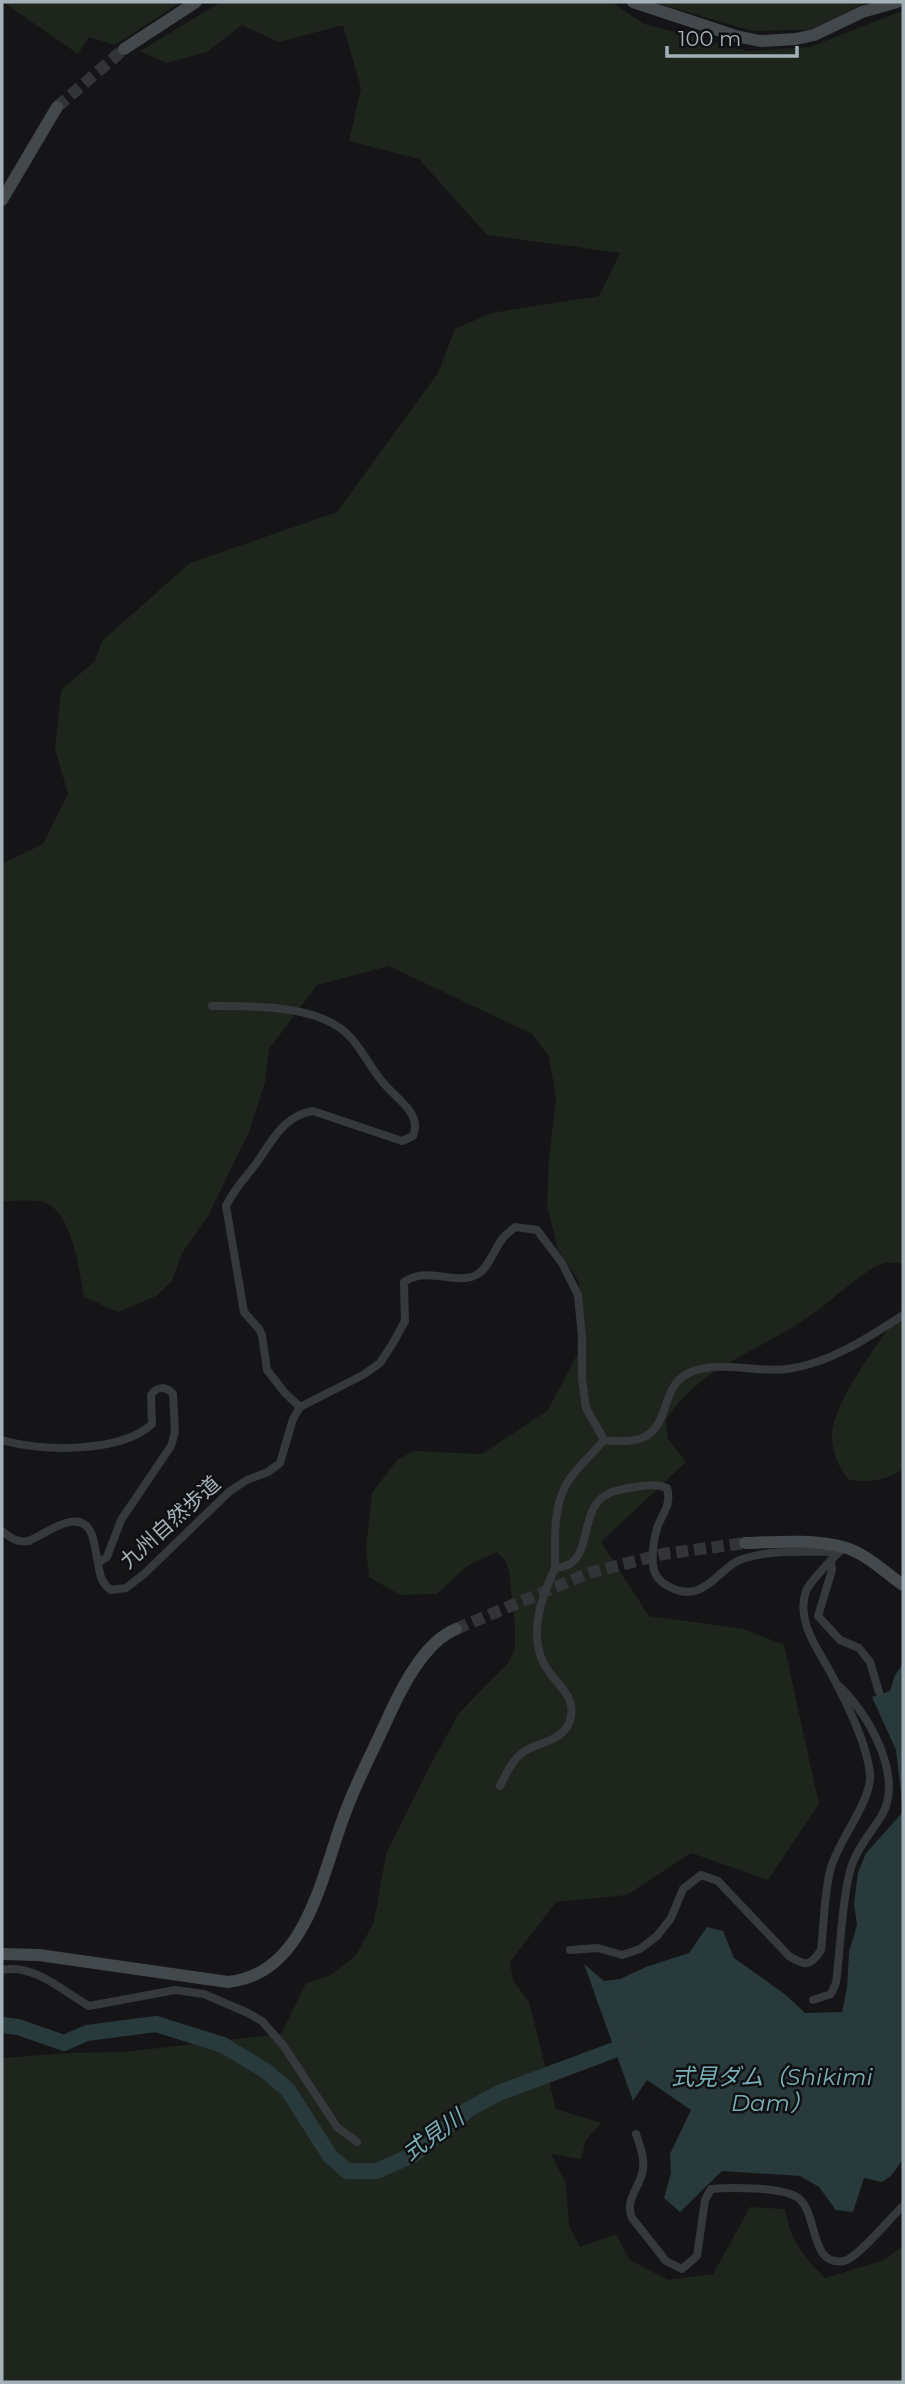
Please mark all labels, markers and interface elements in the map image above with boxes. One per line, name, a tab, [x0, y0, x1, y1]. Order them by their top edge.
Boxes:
scale bar	[667, 14, 796, 58]
text: 100 m	[678, 26, 741, 51]
street label: 九州自然歩道	[115, 1471, 225, 1573]
water label: 式見ダム（Shikimi Dam）	[671, 2063, 873, 2117]
water label: 式見川	[397, 2102, 472, 2167]

